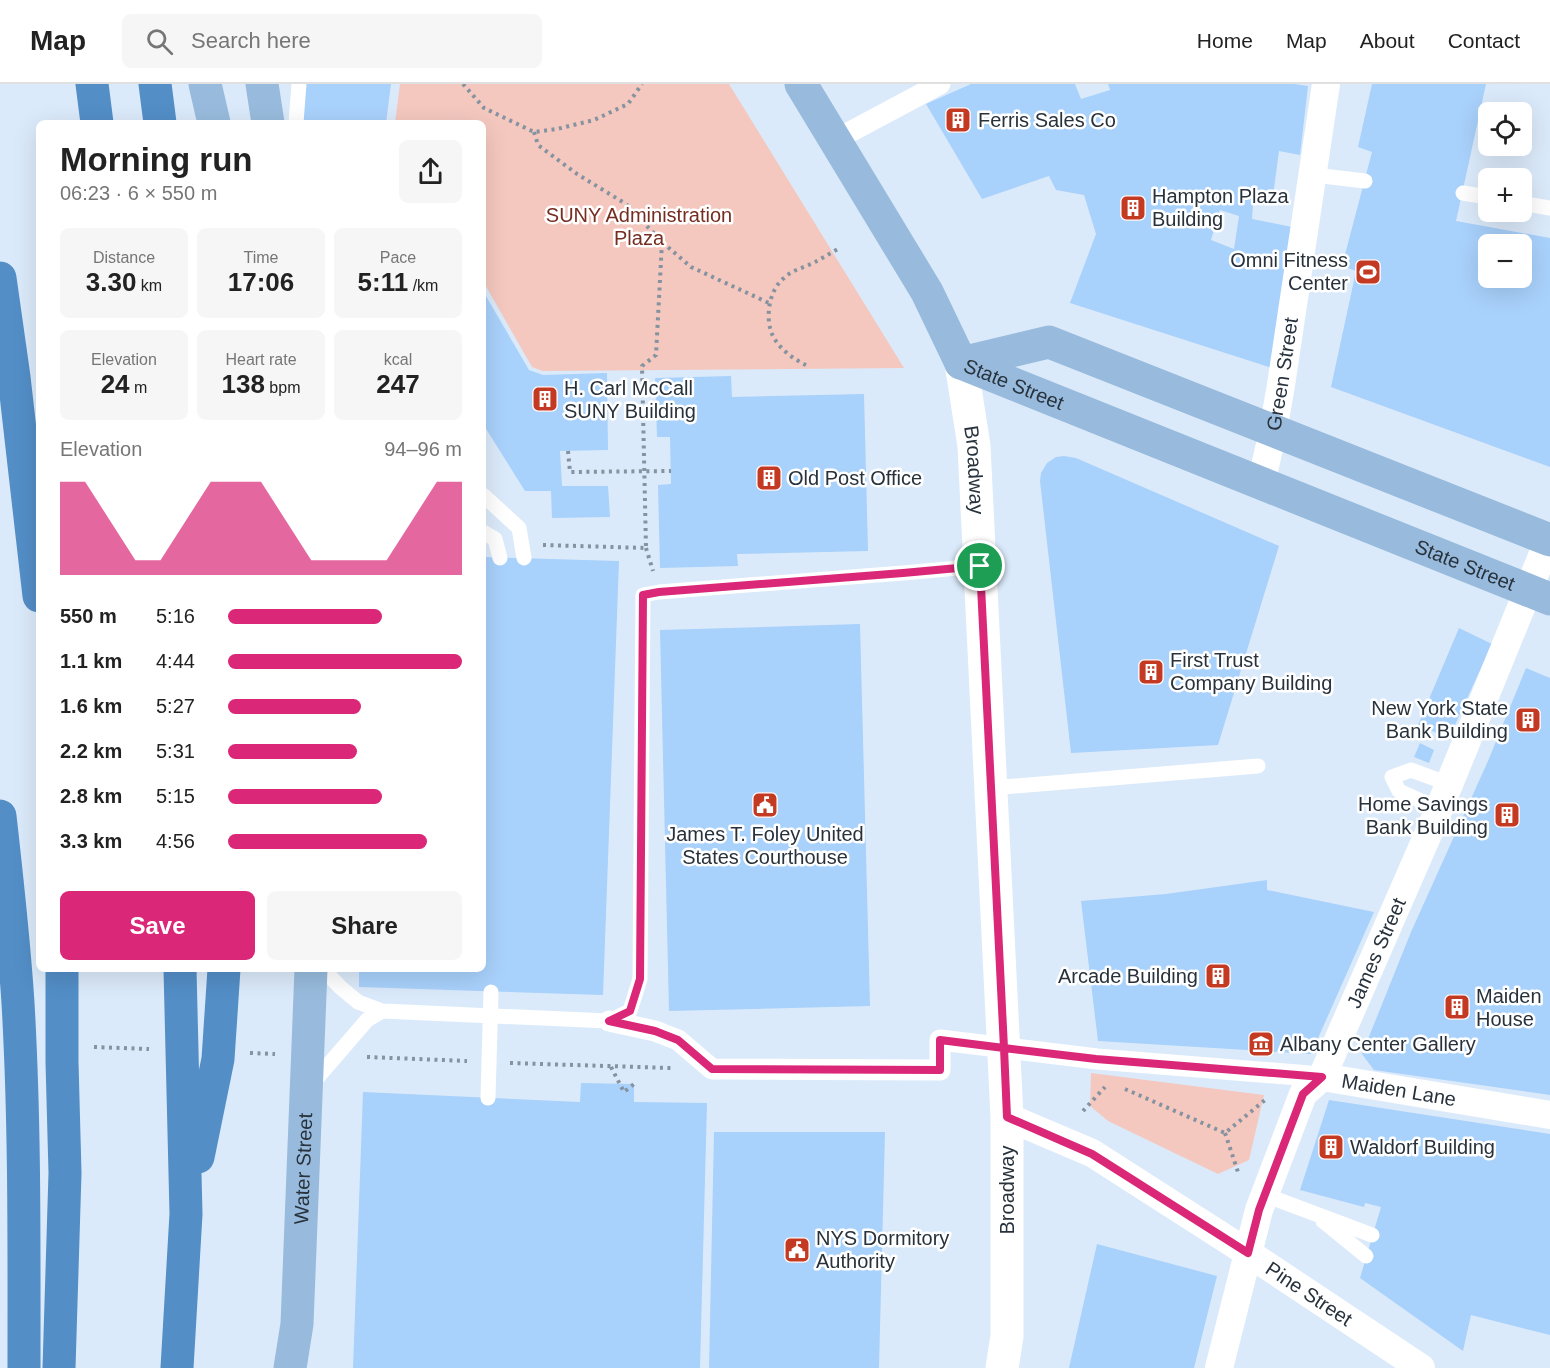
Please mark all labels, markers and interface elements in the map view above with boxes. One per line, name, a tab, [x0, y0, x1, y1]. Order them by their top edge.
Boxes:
search box	[122, 14, 542, 68]
text: Map	[30, 25, 86, 56]
icon: search	[143, 25, 176, 58]
text: Search here	[191, 28, 311, 53]
text: Home	[1197, 29, 1253, 52]
text: Map	[1286, 29, 1327, 52]
text: About	[1360, 29, 1415, 52]
text: Contact	[1448, 29, 1520, 52]
map controls	[1478, 102, 1532, 288]
button: locate	[1478, 102, 1532, 156]
building icon: Ferris Sales Co	[943, 105, 973, 135]
place label: Ferris Sales Co	[978, 109, 1116, 131]
button: share	[399, 140, 462, 203]
text: Morning run	[60, 141, 252, 178]
button: +	[1478, 168, 1532, 222]
text: 06:23 · 6 × 550 m	[60, 182, 217, 204]
place label: Hampton Plaza Building	[1152, 185, 1290, 230]
building icon: Hampton Plaza Building	[1118, 193, 1148, 223]
park label: SUNY Administration Plaza	[546, 204, 732, 249]
button: −	[1478, 234, 1532, 288]
text: Distance	[93, 249, 155, 266]
text: Time	[244, 249, 278, 266]
text: Pace	[380, 249, 416, 266]
place label: Omni Fitness Center	[1230, 249, 1348, 294]
sports icon: Omni Fitness Center	[1353, 257, 1383, 287]
text: 3.30	[86, 267, 136, 297]
text: 17:06	[228, 267, 294, 297]
text: 5:11	[358, 267, 408, 297]
text: km	[136, 277, 162, 294]
text: /km	[408, 277, 438, 294]
street label: Green Street	[1262, 315, 1302, 433]
text: Elevation	[91, 351, 157, 368]
text: Heart rate	[225, 351, 297, 368]
text: kcal	[384, 351, 412, 368]
street label: State Street	[961, 354, 1067, 414]
text: 24	[101, 369, 130, 399]
text: 138	[222, 369, 265, 399]
text: 247	[376, 369, 420, 399]
place label: H. Carl McCall SUNY Building	[564, 377, 696, 422]
text: m	[130, 379, 147, 396]
text: bpm	[265, 379, 300, 396]
building icon: H. Carl McCall SUNY Building	[530, 384, 560, 414]
street label: Broadway	[960, 424, 988, 515]
text: Elevation	[60, 438, 142, 460]
text: 94–96 m	[384, 438, 462, 460]
building icon: Old Post Office	[754, 463, 784, 493]
place label: Old Post Office	[788, 467, 922, 489]
street label: State Street	[1412, 535, 1519, 595]
pin	[954, 540, 1005, 591]
icon: arrive	[963, 549, 996, 582]
text: 550 m	[60, 605, 117, 627]
text: 5:16	[156, 605, 195, 627]
place label: First Trust Company Building	[1170, 649, 1332, 694]
text: 1.1 km	[60, 650, 122, 672]
text: 4:44	[156, 650, 195, 672]
building icon: First Trust Company Building	[1136, 657, 1166, 687]
text: 1.6 km	[60, 695, 122, 717]
text: 5:27	[156, 695, 195, 717]
place label: New York State Bank Building	[1371, 697, 1508, 742]
building icon: New York State Bank Building	[1513, 705, 1543, 735]
text: 2.2 km	[60, 740, 122, 762]
text: 5:31	[156, 740, 195, 762]
text: 2.8 km	[60, 785, 122, 807]
text: 5:15	[156, 785, 195, 807]
public building icon: James T. Foley United States Courthouse	[750, 790, 780, 820]
place label: Home Savings Bank Building	[1358, 793, 1488, 838]
building icon: Home Savings Bank Building	[1492, 800, 1522, 830]
place label: James T. Foley United States Courthouse	[666, 823, 864, 868]
text: 3.3 km	[60, 830, 122, 852]
text: 4:56	[156, 830, 195, 852]
button: Save	[60, 891, 255, 960]
button: Share	[267, 891, 462, 960]
street label: James Street	[1343, 894, 1410, 1011]
building icon: Arcade Building	[1203, 961, 1233, 991]
place label: Arcade Building	[1058, 965, 1198, 987]
place label: Maiden House	[1476, 985, 1542, 1030]
building icon: Maiden House	[1442, 992, 1472, 1022]
museum icon: Albany Center Gallery	[1246, 1029, 1276, 1059]
place label: Albany Center Gallery	[1280, 1033, 1476, 1055]
street label: Maiden Lane	[1340, 1069, 1458, 1110]
street label: Water Street	[290, 1112, 316, 1225]
building icon: Waldorf Building	[1316, 1132, 1346, 1162]
place label: Waldorf Building	[1350, 1136, 1495, 1158]
street label: Broadway	[996, 1146, 1018, 1234]
place label: NYS Dormitory Authority	[816, 1227, 949, 1272]
public building icon: NYS Dormitory Authority	[782, 1235, 812, 1265]
street label: Pine Street	[1262, 1257, 1357, 1330]

